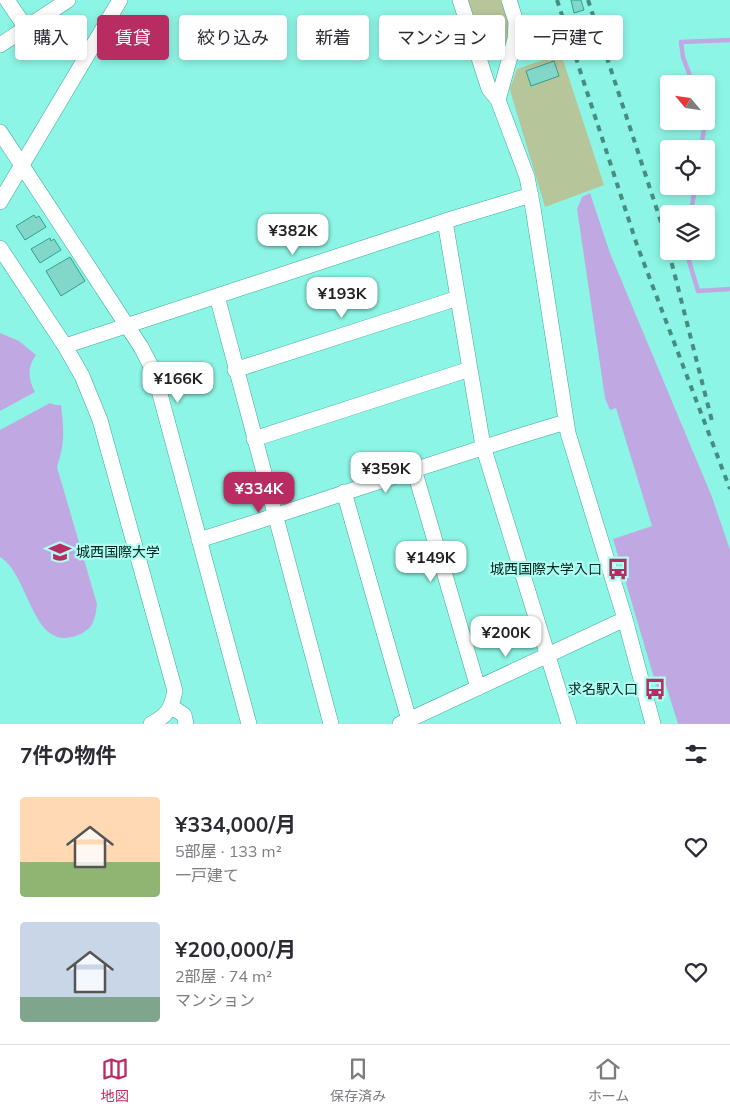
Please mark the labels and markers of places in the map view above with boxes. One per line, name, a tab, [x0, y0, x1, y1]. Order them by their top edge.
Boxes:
pin: ¥382K	[258, 214, 328, 256]
pin: ¥193K	[307, 276, 377, 319]
pin: ¥166K	[143, 362, 213, 404]
pin: ¥359K	[351, 452, 421, 494]
pin: ¥334K	[224, 472, 294, 514]
school or university icon: 城西国際大学	[47, 539, 73, 565]
pin: ¥149K	[396, 540, 466, 583]
place label: 城西国際大学	[76, 543, 160, 561]
bus stop icon: 城西国際大学入口	[605, 556, 631, 582]
place label: 城西国際大学入口	[490, 560, 602, 578]
pin: ¥200K	[471, 616, 541, 658]
bus stop icon: 求名駅入口	[642, 676, 668, 702]
place label: 求名駅入口	[568, 680, 638, 698]

